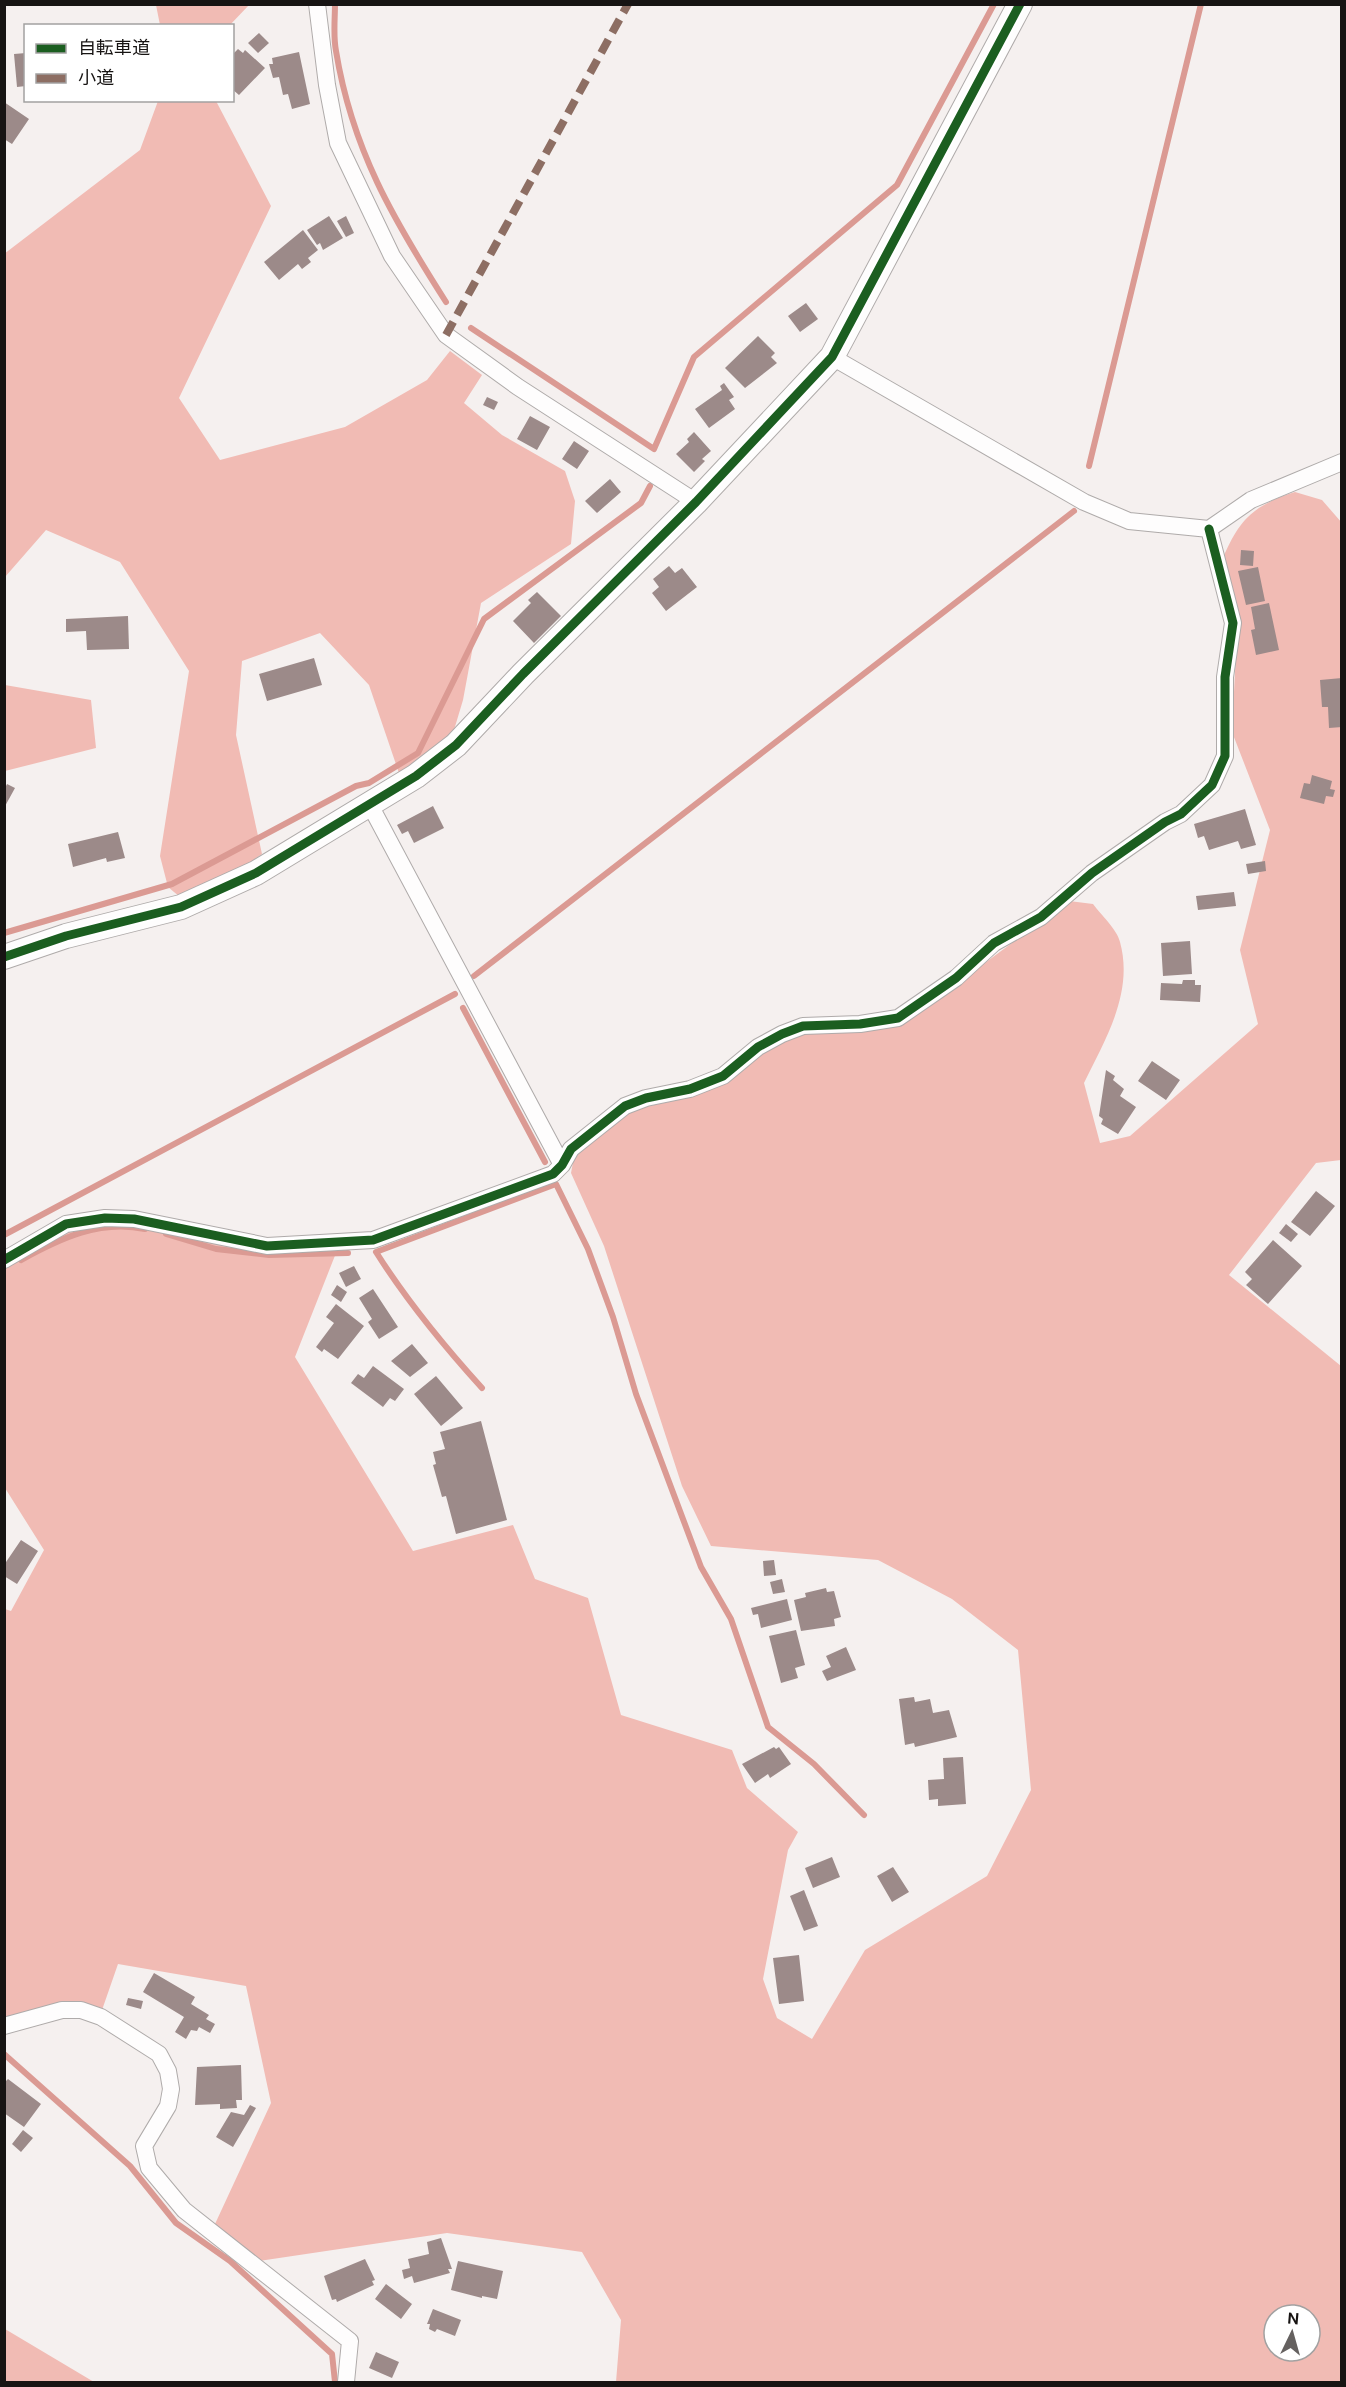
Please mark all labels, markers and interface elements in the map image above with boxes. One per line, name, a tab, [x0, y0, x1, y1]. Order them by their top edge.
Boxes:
legend	[24, 24, 234, 102]
text: 自転車道	[78, 36, 150, 60]
text: 小道	[78, 66, 114, 90]
north arrow	[1262, 2303, 1322, 2363]
text: N	[1287, 2308, 1300, 2330]

